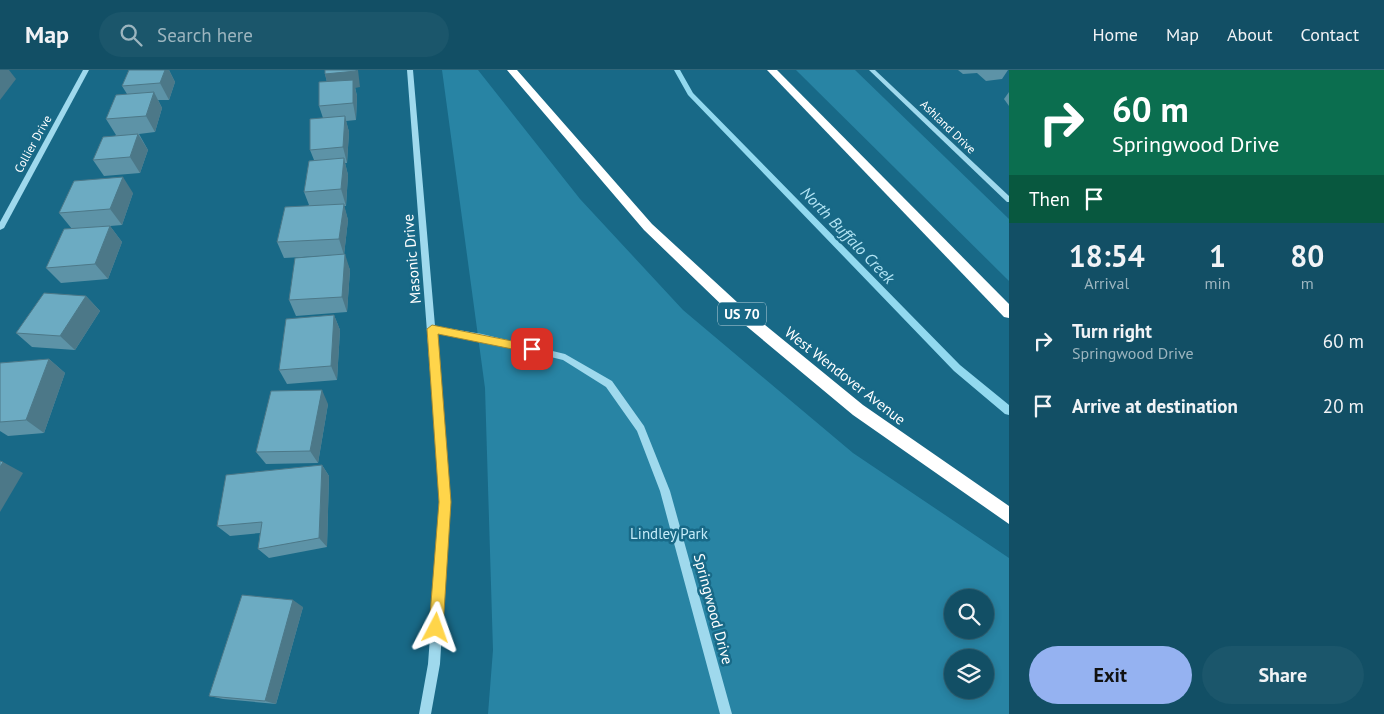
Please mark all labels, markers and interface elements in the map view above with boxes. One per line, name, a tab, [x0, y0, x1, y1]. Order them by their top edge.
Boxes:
search box	[99, 12, 449, 57]
text: Map	[25, 19, 69, 50]
icon: search	[117, 21, 145, 49]
text: Search here	[157, 23, 253, 47]
text: Home	[1092, 23, 1138, 46]
text: Map	[1166, 23, 1199, 46]
text: About	[1227, 23, 1273, 46]
text: Contact	[1301, 23, 1359, 46]
text: 60 m	[1112, 86, 1189, 132]
icon: right	[1029, 90, 1094, 155]
street label: Ashland Drive	[918, 97, 979, 157]
street label: Collier Drive	[11, 112, 54, 175]
text: Springwood Drive	[1112, 130, 1279, 158]
water label: North Buffalo Creek	[797, 182, 900, 288]
icon: arrive	[1080, 185, 1108, 213]
text: Then	[1029, 187, 1070, 211]
street label: Masonic Drive	[398, 213, 425, 305]
text: 18:54	[1069, 236, 1145, 275]
text: 1	[1209, 236, 1226, 275]
text: 80	[1290, 236, 1324, 275]
text: Arrival	[1084, 273, 1129, 293]
text: min	[1205, 273, 1231, 293]
text: m	[1301, 273, 1314, 293]
road number: US 70	[718, 302, 766, 325]
text: Turn right	[1072, 319, 1152, 343]
street label: West Wendover Avenue	[781, 322, 910, 429]
icon: right	[1029, 327, 1057, 355]
pin	[511, 328, 553, 370]
text: 60 m	[1323, 329, 1364, 353]
icon: arrive	[518, 335, 546, 363]
text: Springwood Drive	[1072, 343, 1194, 363]
icon: arrive	[1029, 392, 1057, 420]
text: Arrive at destination	[1072, 394, 1238, 418]
text: 20 m	[1323, 394, 1364, 418]
park label: Lindley Park	[630, 524, 709, 543]
street label: Springwood Drive	[690, 551, 737, 666]
map controls	[944, 589, 994, 699]
button: search	[944, 589, 994, 639]
position arrow	[409, 601, 461, 653]
button: Exit	[1029, 646, 1192, 704]
button: Share	[1202, 646, 1364, 704]
button: layers	[944, 649, 994, 699]

